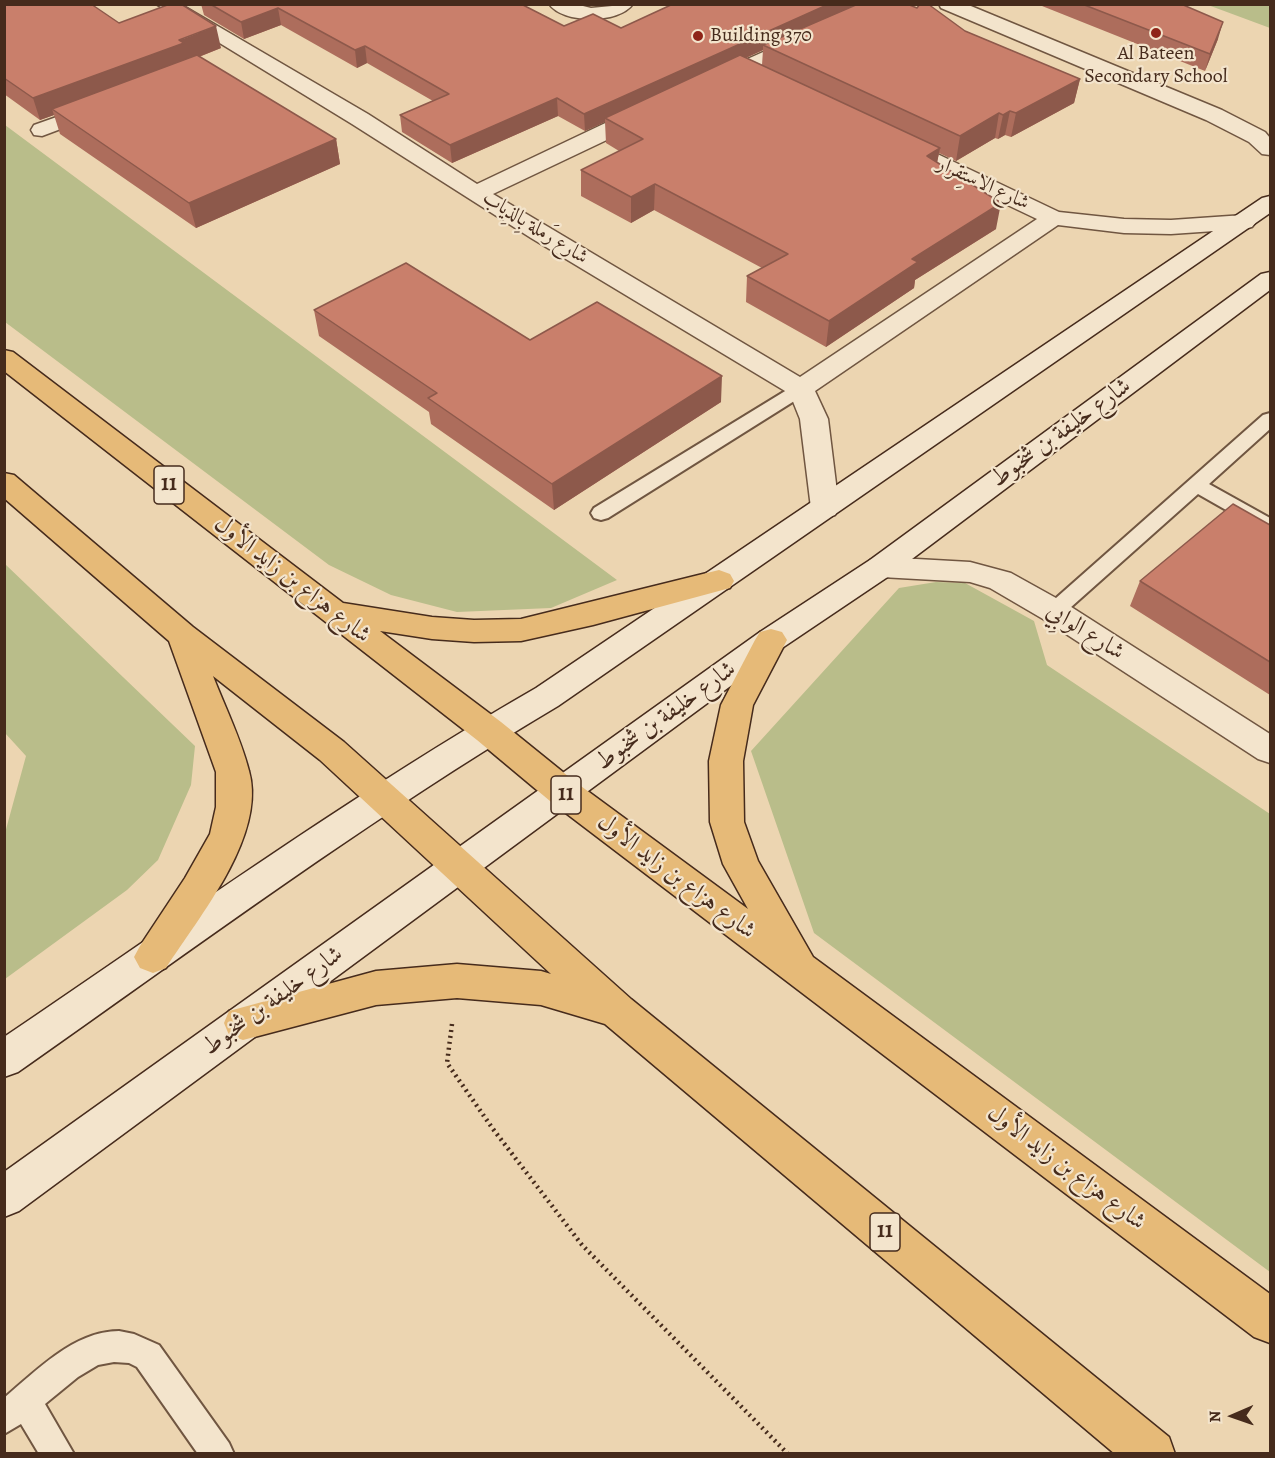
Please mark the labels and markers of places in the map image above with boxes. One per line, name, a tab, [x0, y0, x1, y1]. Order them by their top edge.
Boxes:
place label: Building 370	[710, 24, 812, 48]
marker: Al Bateen Secondary School	[1149, 26, 1163, 40]
marker: Building 370	[691, 29, 705, 43]
place label: Al Bateen Secondary School	[1084, 42, 1228, 89]

